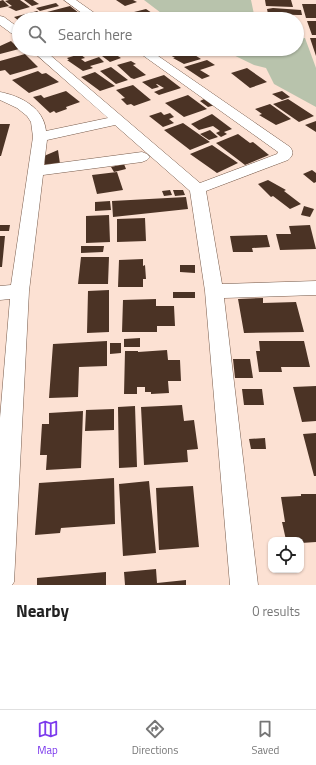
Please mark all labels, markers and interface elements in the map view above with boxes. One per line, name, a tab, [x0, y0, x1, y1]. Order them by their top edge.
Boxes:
search box	[12, 12, 304, 56]
icon: search	[26, 23, 48, 45]
text: Search here	[58, 23, 132, 46]
map controls	[268, 537, 304, 573]
button: locate	[268, 537, 304, 573]
text: Nearby	[16, 598, 69, 624]
text: 0 results	[252, 601, 300, 621]
tab: Map	[37, 718, 59, 758]
tab: Directions	[132, 718, 178, 758]
tab: Saved	[251, 718, 279, 758]

